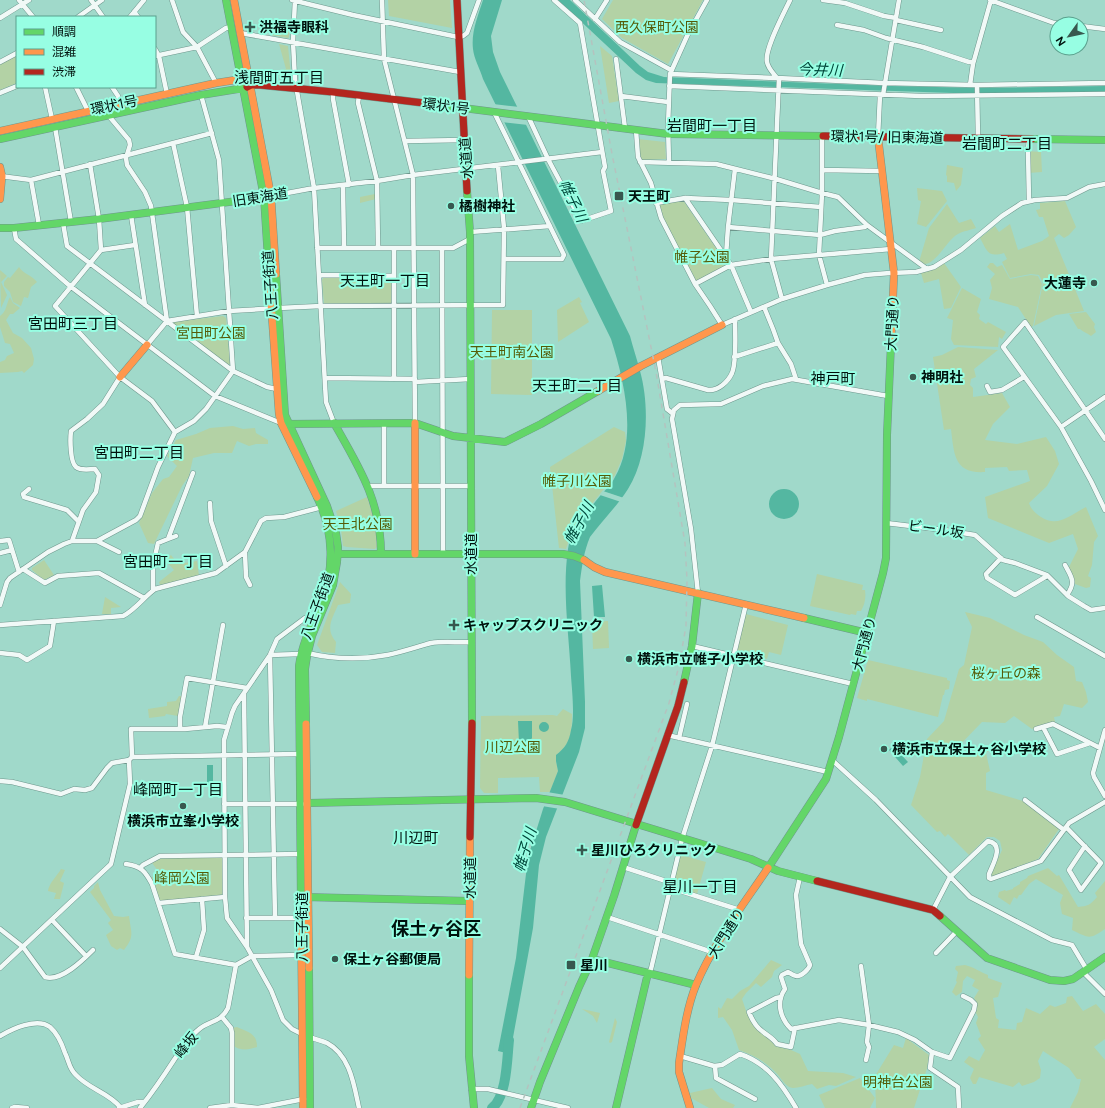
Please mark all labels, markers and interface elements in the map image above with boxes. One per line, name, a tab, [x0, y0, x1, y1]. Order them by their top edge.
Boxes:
legend	[16, 16, 156, 88]
north arrow	[1049, 16, 1089, 56]
place label: 洪福寺眼科	[259, 19, 329, 36]
park label: 西久保町公園	[615, 19, 699, 36]
marker: 洪福寺眼科	[244, 21, 256, 33]
text: 順調	[52, 25, 76, 39]
text: N	[1053, 34, 1069, 48]
text: 混雑	[52, 45, 76, 59]
water label: 今井川	[797, 60, 845, 80]
text: 渋滞	[52, 65, 76, 79]
district label: 浅間町五丁目	[234, 69, 324, 87]
street label: 環状1号	[89, 92, 139, 119]
street label: 環状1号	[421, 95, 471, 118]
district label: 岩間町一丁目	[667, 117, 757, 135]
street label: 環状1号/ 旧東海道	[831, 128, 943, 147]
district label: 岩間町二丁目	[962, 135, 1052, 153]
street label: 水道道	[457, 136, 476, 180]
water label: 帷子川	[555, 177, 592, 227]
street label: 旧東海道	[231, 185, 289, 210]
place label: 天王町	[628, 188, 670, 205]
marker: 天王町	[613, 190, 625, 202]
place label: 橘樹神社	[459, 198, 515, 215]
marker: 橘樹神社	[446, 201, 456, 211]
street label: 八王子街道	[260, 249, 281, 320]
park label: 帷子公園	[674, 249, 730, 266]
district label: 天王町一丁目	[340, 272, 430, 290]
place label: 大蓮寺	[1044, 275, 1086, 292]
marker: 大蓮寺	[1089, 278, 1099, 288]
street label: 大門通り	[883, 295, 902, 351]
district label: 宮田町三丁目	[28, 315, 118, 333]
park label: 宮田町公園	[176, 325, 246, 342]
park label: 天王町南公園	[470, 344, 554, 361]
place label: 神明社	[921, 369, 963, 386]
district label: 神戸町	[810, 370, 856, 388]
marker: 神明社	[908, 372, 918, 382]
district label: 天王町二丁目	[532, 377, 622, 395]
district label: 宮田町二丁目	[94, 444, 184, 462]
park label: 帷子川公園	[542, 473, 612, 490]
water label: 帷子川	[560, 497, 598, 547]
park label: 天王北公園	[323, 516, 393, 533]
street label: ビール坂	[907, 517, 965, 542]
street label: 水道道	[463, 533, 480, 575]
district label: 宮田町一丁目	[123, 553, 213, 571]
street label: 八王子街道	[298, 570, 337, 642]
street label: 大門通り	[849, 615, 880, 673]
place label: キャップスクリニック	[463, 617, 603, 634]
marker: キャップスクリニック	[448, 619, 460, 631]
place label: 横浜市立帷子小学校	[637, 651, 763, 668]
marker: 横浜市立帷子小学校	[624, 654, 634, 664]
park label: 桜ヶ丘の森	[971, 665, 1041, 682]
park label: 川辺公園	[485, 739, 541, 756]
place label: 横浜市立保土ヶ谷小学校	[892, 741, 1046, 758]
marker: 横浜市立保土ヶ谷小学校	[879, 744, 889, 754]
district label: 峰岡町一丁目	[133, 781, 223, 799]
marker: 横浜市立峯小学校	[178, 801, 188, 811]
place label: 横浜市立峯小学校	[127, 813, 239, 830]
water label: 帷子川	[510, 824, 541, 874]
district label: 川辺町	[393, 829, 439, 847]
place label: 星川ひろクリニック	[591, 842, 717, 859]
marker: 星川ひろクリニック	[576, 844, 588, 856]
street label: 水道道	[462, 857, 479, 899]
park label: 峰岡公園	[154, 870, 210, 887]
district label: 星川一丁目	[662, 878, 738, 896]
street label: 八王子街道	[294, 892, 311, 962]
street label: 大門通り	[704, 905, 748, 962]
district label: 保土ヶ谷区	[391, 918, 481, 940]
place label: 保土ヶ谷郵便局	[343, 951, 441, 968]
marker: 保土ヶ谷郵便局	[330, 954, 340, 964]
place label: 星川	[580, 957, 608, 974]
marker: 星川	[565, 959, 577, 971]
street label: 峰坂	[171, 1029, 202, 1062]
park label: 明神台公園	[863, 1074, 933, 1091]

